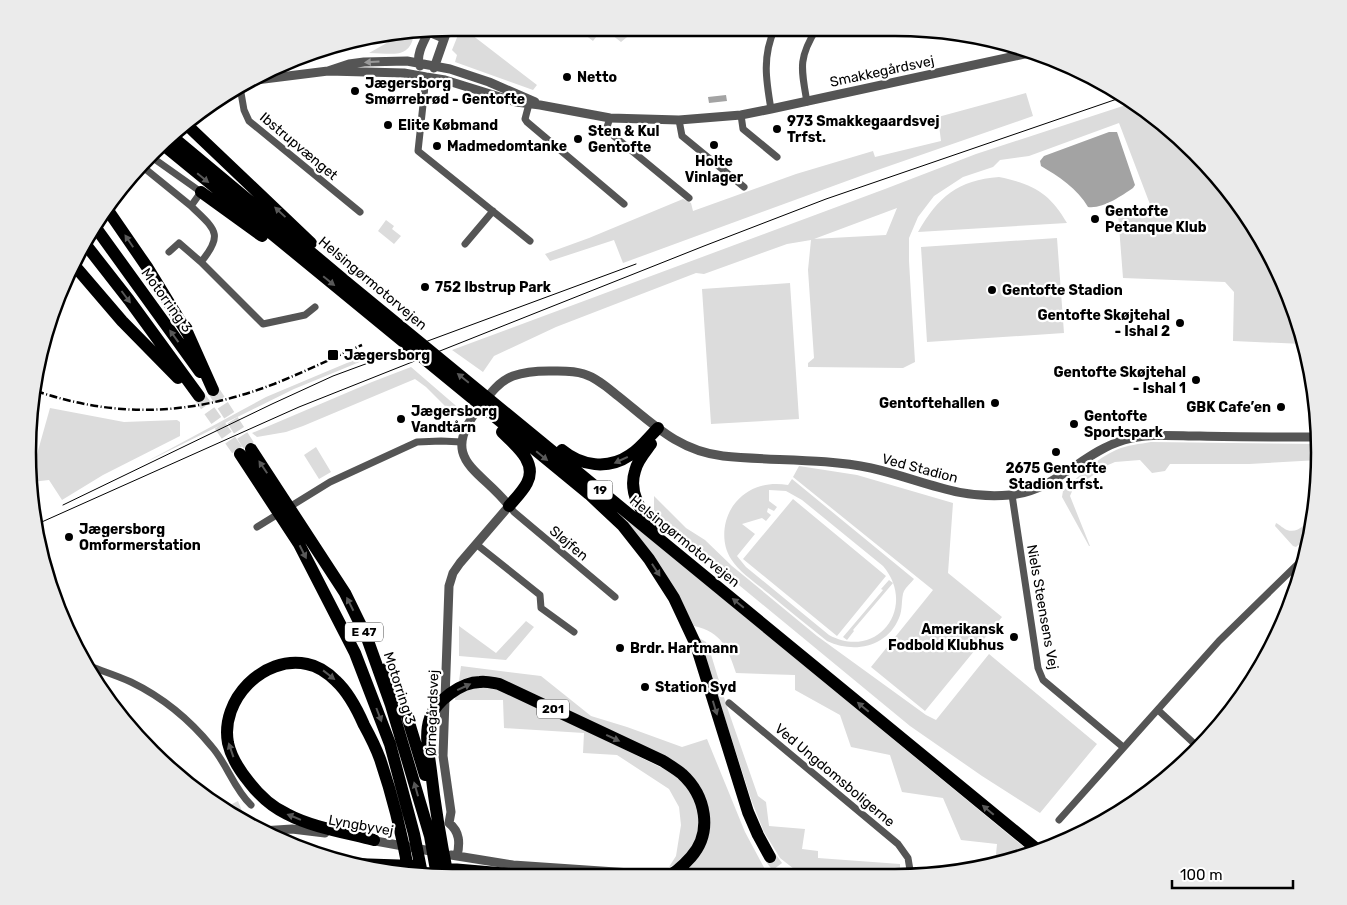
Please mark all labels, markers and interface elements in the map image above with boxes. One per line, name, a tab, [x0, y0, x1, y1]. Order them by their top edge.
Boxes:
street label: Smakkegårdsvej	[828, 52, 936, 91]
one-way arrow	[364, 58, 380, 66]
place label: Netto	[577, 69, 617, 86]
marker: Netto	[561, 71, 573, 83]
place label: Jægersborg Smørrebrød - Gentofte	[365, 75, 525, 108]
marker: Jægersborg Smørrebrød - Gentofte	[349, 85, 361, 97]
street label: Ibstrupvænget	[256, 109, 342, 184]
place label: 973 Smakkegaardsvej Trfst.	[787, 113, 940, 146]
place label: Elite Købmand	[398, 117, 498, 134]
marker: Elite Købmand	[382, 119, 394, 131]
place label: Sten & Kul Gentofte	[588, 123, 659, 156]
marker: 973 Smakkegaardsvej Trfst.	[771, 123, 783, 135]
marker: Sten & Kul Gentofte	[572, 133, 584, 145]
place label: Madmedomtanke	[447, 138, 567, 155]
marker: Holte Vinlager	[708, 139, 720, 151]
marker: Madmedomtanke	[431, 140, 443, 152]
place label: Holte Vinlager	[685, 153, 744, 186]
one-way arrow	[196, 172, 209, 183]
place label: Gentofte Petanque Klub	[1105, 203, 1207, 236]
one-way arrow	[274, 206, 286, 218]
marker: Gentofte Petanque Klub	[1089, 213, 1101, 225]
street label: Helsingørmotorvejen	[315, 233, 430, 334]
one-way arrow	[124, 235, 134, 248]
street label: Motorring 3	[138, 265, 196, 336]
one-way arrow	[322, 275, 335, 286]
place label: 752 Ibstrup Park	[435, 279, 552, 296]
marker: 752 Ibstrup Park	[419, 281, 431, 293]
place label: Gentofte Stadion	[1002, 282, 1123, 299]
marker: Gentofte Stadion	[986, 284, 998, 296]
one-way arrow	[121, 290, 132, 303]
place label: Gentofte Skøjtehal - Ishal 2	[1037, 307, 1170, 340]
marker: Gentofte Skøjtehal - Ishal 2	[1174, 317, 1186, 329]
one-way arrow	[169, 329, 179, 343]
place label: Jægersborg	[344, 347, 430, 364]
marker: Jægersborg	[326, 348, 340, 362]
place label: Gentofte Skøjtehal - Ishal 1	[1053, 364, 1186, 397]
one-way arrow	[457, 372, 470, 383]
marker: Gentofte Skøjtehal - Ishal 1	[1190, 374, 1202, 386]
place label: Gentoftehallen	[879, 395, 985, 412]
marker: Gentoftehallen	[989, 397, 1001, 409]
place label: GBK Cafe’en	[1186, 399, 1271, 416]
marker: GBK Cafe’en	[1275, 401, 1287, 413]
place label: Jægersborg Vandtårn	[411, 403, 497, 436]
place label: Gentofte Sportspark	[1084, 408, 1164, 441]
marker: Jægersborg Vandtårn	[395, 413, 407, 425]
marker: Gentofte Sportspark	[1068, 418, 1080, 430]
marker: 2675 Gentofte Stadion trfst.	[1050, 446, 1062, 458]
one-way arrow	[535, 450, 548, 461]
street label: Ved Stadion	[880, 450, 960, 487]
one-way arrow	[614, 456, 628, 464]
one-way arrow	[258, 460, 268, 473]
place label: 2675 Gentofte Stadion trfst.	[1005, 460, 1107, 493]
road number: 19	[588, 480, 612, 500]
street label: Helsingørmotorvejen	[626, 492, 743, 591]
place label: Jægersborg Omformerstation	[79, 521, 201, 554]
street label: Sløjfen	[546, 522, 591, 564]
marker: Jægersborg Omformerstation	[63, 531, 75, 543]
street label: Niels Steensens Vej	[1023, 543, 1062, 671]
one-way arrow	[299, 545, 307, 559]
one-way arrow	[651, 564, 661, 577]
one-way arrow	[346, 597, 354, 611]
one-way arrow	[731, 598, 744, 609]
place label: Amerikansk Fodbold Klubhus	[888, 621, 1005, 654]
road number: E 47	[345, 622, 383, 642]
marker: Amerikansk Fodbold Klubhus	[1008, 631, 1020, 643]
place label: Brdr. Hartmann	[630, 640, 738, 657]
marker: Brdr. Hartmann	[614, 642, 626, 654]
street label: Motorring 3	[380, 650, 419, 727]
street label: Ørnegårdsvej	[422, 669, 443, 757]
one-way arrow	[322, 670, 336, 680]
place label: Station Syd	[655, 679, 736, 696]
marker: Station Syd	[639, 681, 651, 693]
one-way arrow	[457, 682, 471, 690]
road number: 201	[537, 700, 569, 719]
one-way arrow	[712, 701, 720, 716]
one-way arrow	[857, 701, 870, 712]
one-way arrow	[375, 708, 383, 723]
street label: Ved Ungdomsboligerne	[771, 720, 898, 831]
one-way arrow	[606, 733, 621, 742]
one-way arrow	[227, 743, 234, 758]
one-way arrow	[411, 782, 419, 797]
one-way arrow	[982, 804, 995, 815]
street label: Lyngbyvej	[327, 811, 395, 840]
one-way arrow	[287, 812, 301, 820]
scale bar	[1172, 858, 1293, 890]
text: 100 m	[1180, 866, 1222, 884]

